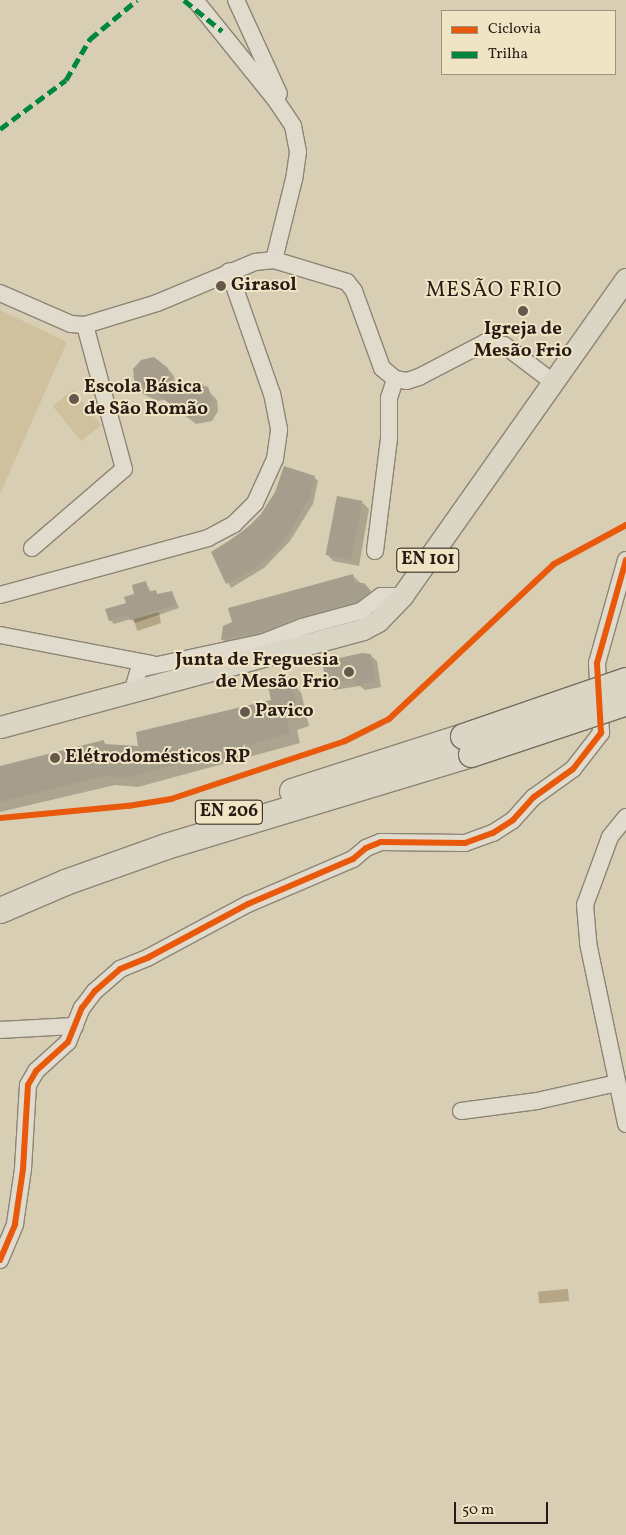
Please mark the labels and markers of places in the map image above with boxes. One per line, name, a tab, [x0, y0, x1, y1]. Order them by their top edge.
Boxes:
place label: Girasol	[231, 275, 297, 297]
marker: Girasol	[215, 280, 227, 292]
marker: Igreja de Mesão Frio	[517, 305, 529, 317]
place label: Igreja de Mesão Frio	[474, 319, 572, 363]
place label: Escola Básica de São Romão	[84, 377, 208, 421]
marker: Escola Básica de São Romão	[68, 393, 80, 405]
place label: Junta de Freguesia de Mesão Frio	[175, 650, 339, 694]
marker: Junta de Freguesia de Mesão Frio	[343, 666, 355, 678]
place label: Pavico	[255, 701, 314, 723]
marker: Pavico	[239, 706, 251, 718]
place label: Elétrodomésticos RP	[65, 747, 250, 769]
marker: Elétrodomésticos RP	[49, 752, 61, 764]

